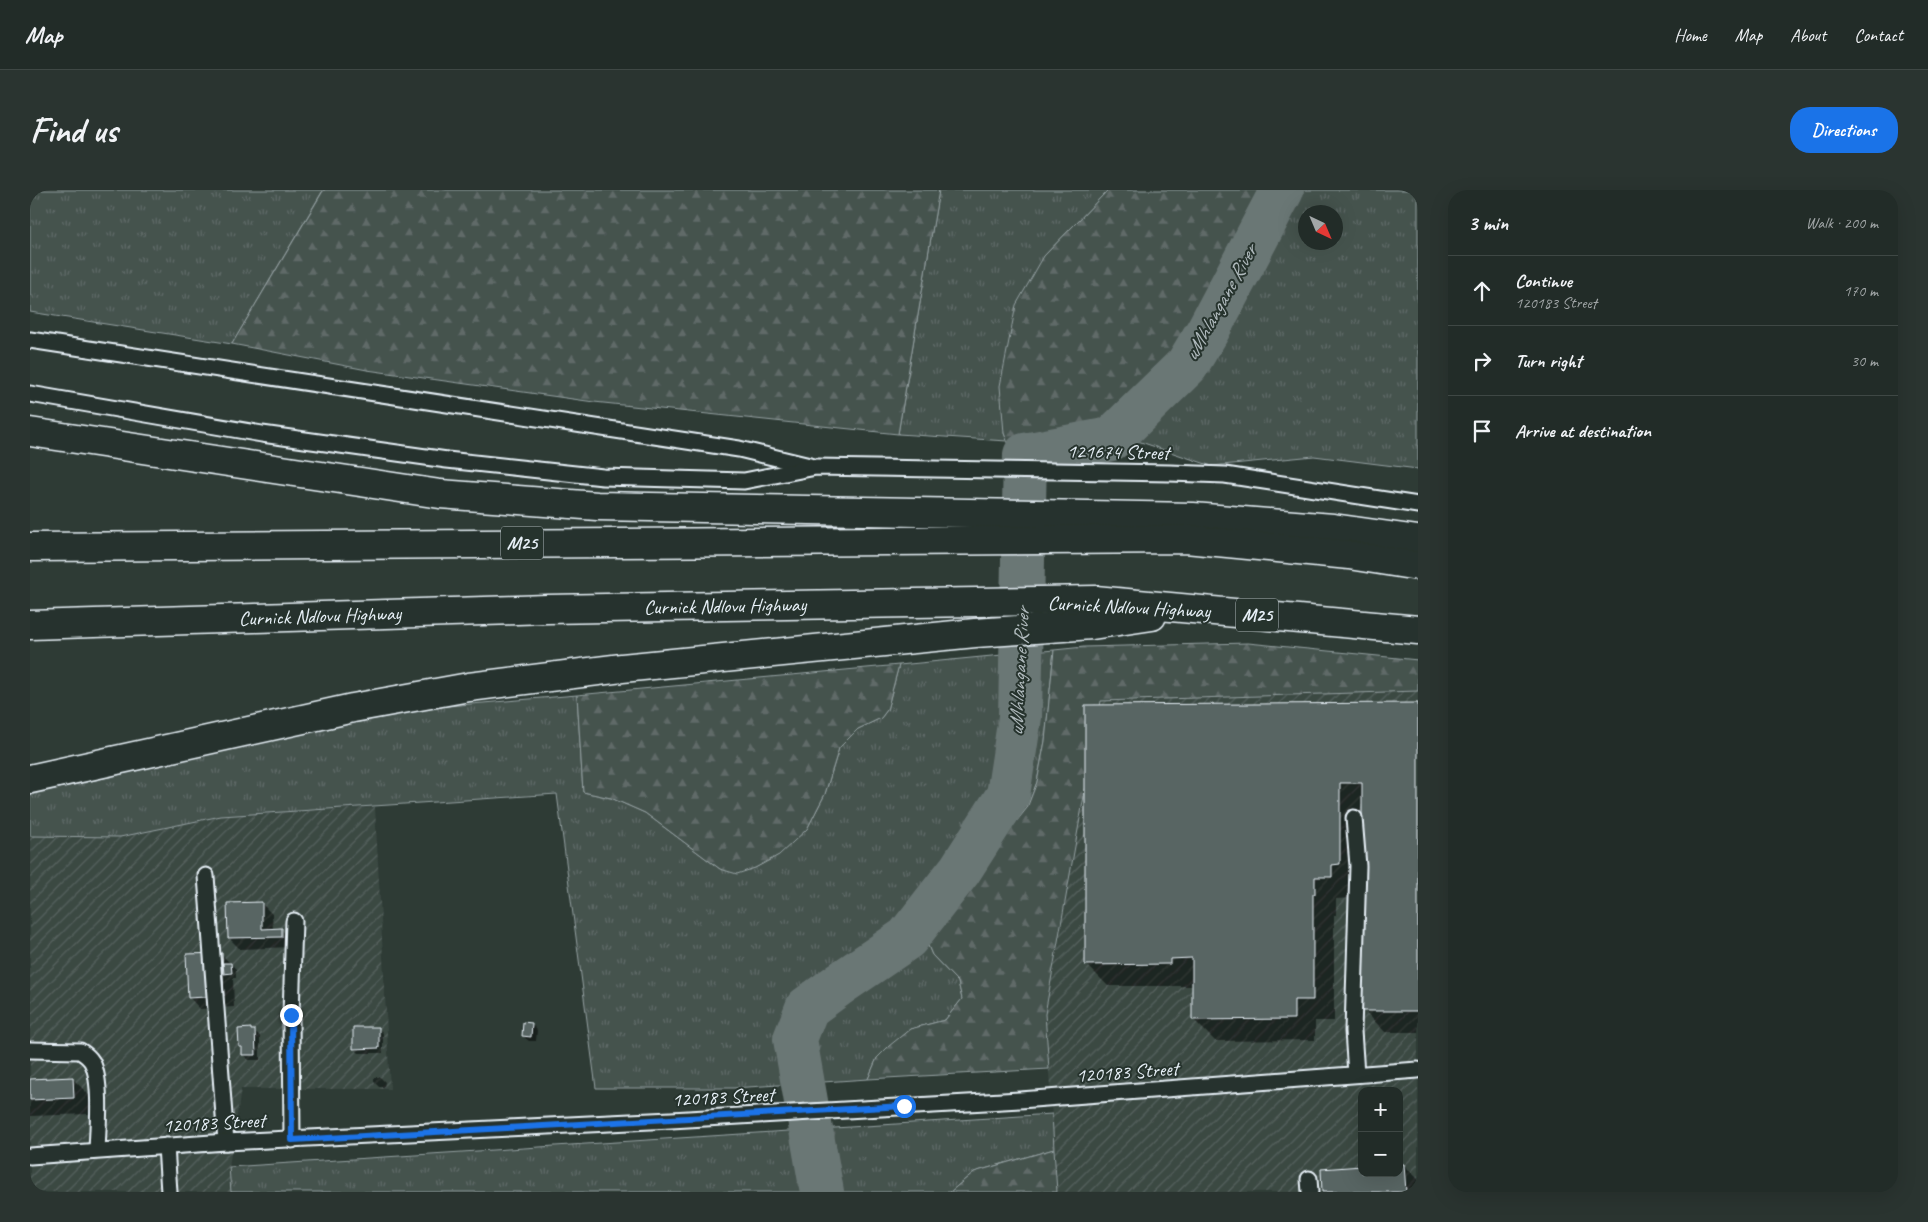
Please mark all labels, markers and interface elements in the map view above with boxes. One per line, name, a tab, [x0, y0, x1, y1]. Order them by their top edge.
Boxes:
text: Map	[25, 20, 62, 50]
text: Home	[1674, 24, 1707, 46]
text: Map	[1735, 24, 1762, 46]
text: About	[1790, 24, 1826, 46]
text: Contact	[1854, 24, 1903, 46]
button: Directions	[1790, 107, 1898, 153]
text: Find us	[30, 108, 117, 153]
north arrow	[1298, 205, 1343, 250]
text: 3 min	[1468, 210, 1508, 236]
text: Walk · 200 m	[1806, 213, 1878, 233]
water label: uMhlangane River	[1178, 237, 1265, 365]
text: Continue	[1515, 269, 1572, 293]
icon: ahead	[1468, 277, 1496, 305]
text: 170 m	[1844, 281, 1878, 301]
text: 120183 Street	[1515, 293, 1597, 313]
icon: right	[1468, 347, 1496, 375]
text: Turn right	[1515, 349, 1582, 373]
text: 30 m	[1851, 351, 1878, 371]
icon: arrive	[1468, 417, 1496, 445]
text: Arrive at destination	[1515, 419, 1651, 443]
street label: 121674 Street	[1067, 439, 1173, 465]
road number: M25	[501, 526, 543, 559]
street label: Curnick Ndlovu Highway	[1047, 590, 1212, 624]
street label: Curnick Ndlovu Highway	[644, 592, 808, 620]
road number: M25	[1236, 598, 1278, 632]
street label: Curnick Ndlovu Highway	[238, 601, 403, 631]
water label: uMhlangane River	[1003, 603, 1036, 737]
route end	[280, 1004, 303, 1027]
street label: 120183 Street	[1075, 1056, 1182, 1088]
street label: 120183 Street	[671, 1082, 778, 1112]
map controls	[1358, 1087, 1403, 1177]
button: +	[1358, 1087, 1403, 1132]
route start	[893, 1095, 916, 1118]
street label: 120183 Street	[162, 1108, 269, 1138]
button: −	[1358, 1132, 1403, 1177]

